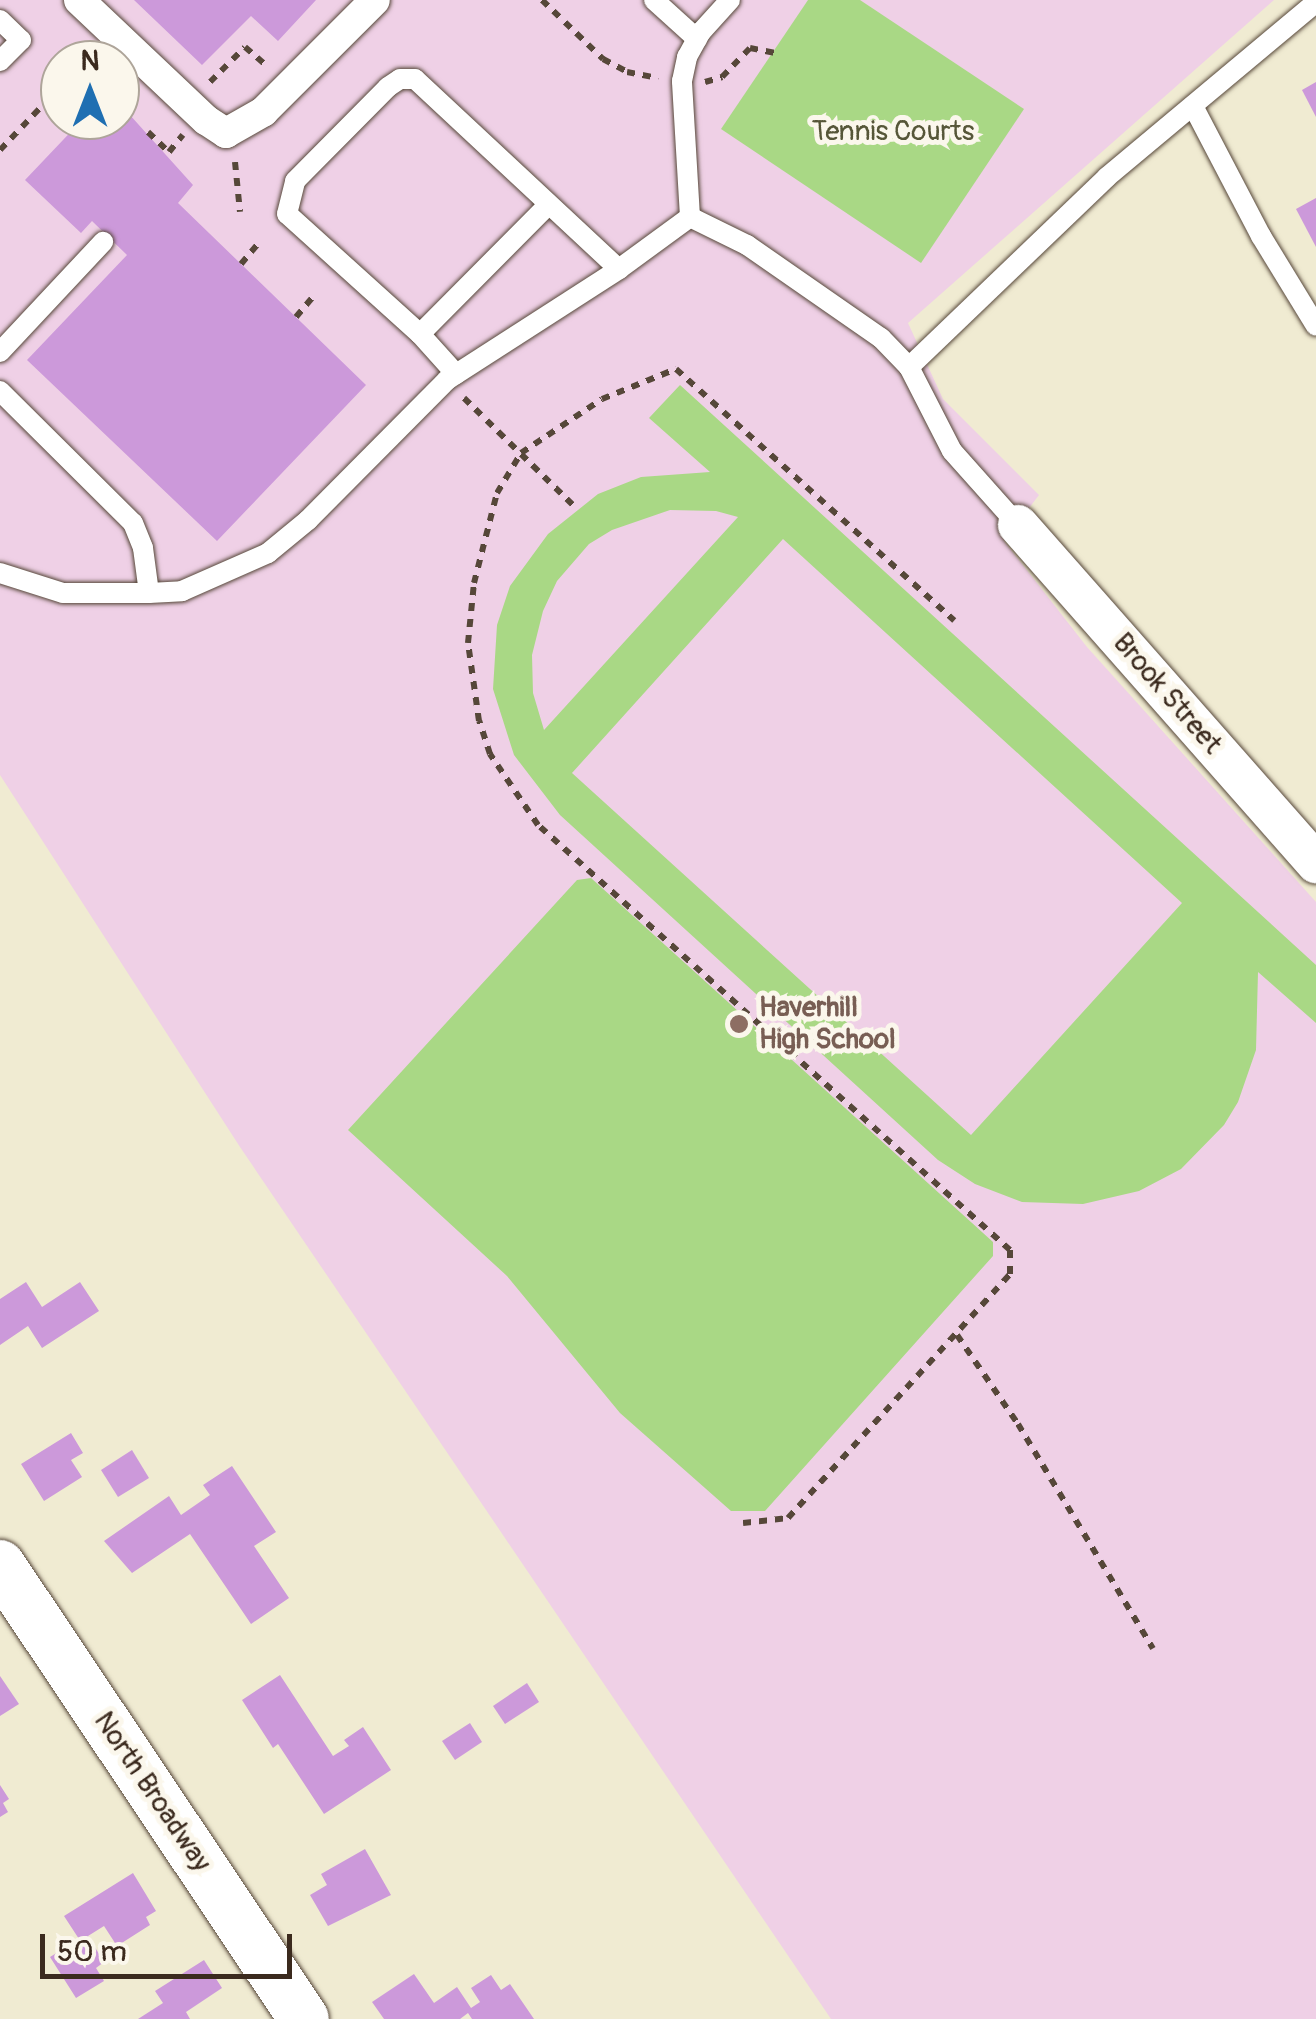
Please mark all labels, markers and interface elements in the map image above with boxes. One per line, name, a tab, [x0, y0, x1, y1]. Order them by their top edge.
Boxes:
north arrow	[40, 40, 140, 140]
text: N	[81, 44, 99, 79]
park label: Tennis Courts	[812, 115, 974, 149]
street label: Brook Street	[1105, 627, 1229, 761]
place label: Haverhill High School	[759, 991, 896, 1057]
marker: Haverhill High School	[728, 1013, 750, 1035]
street label: North Broadway	[86, 1706, 218, 1878]
scale bar	[45, 1914, 298, 1976]
text: 50 m	[57, 1933, 127, 1970]

